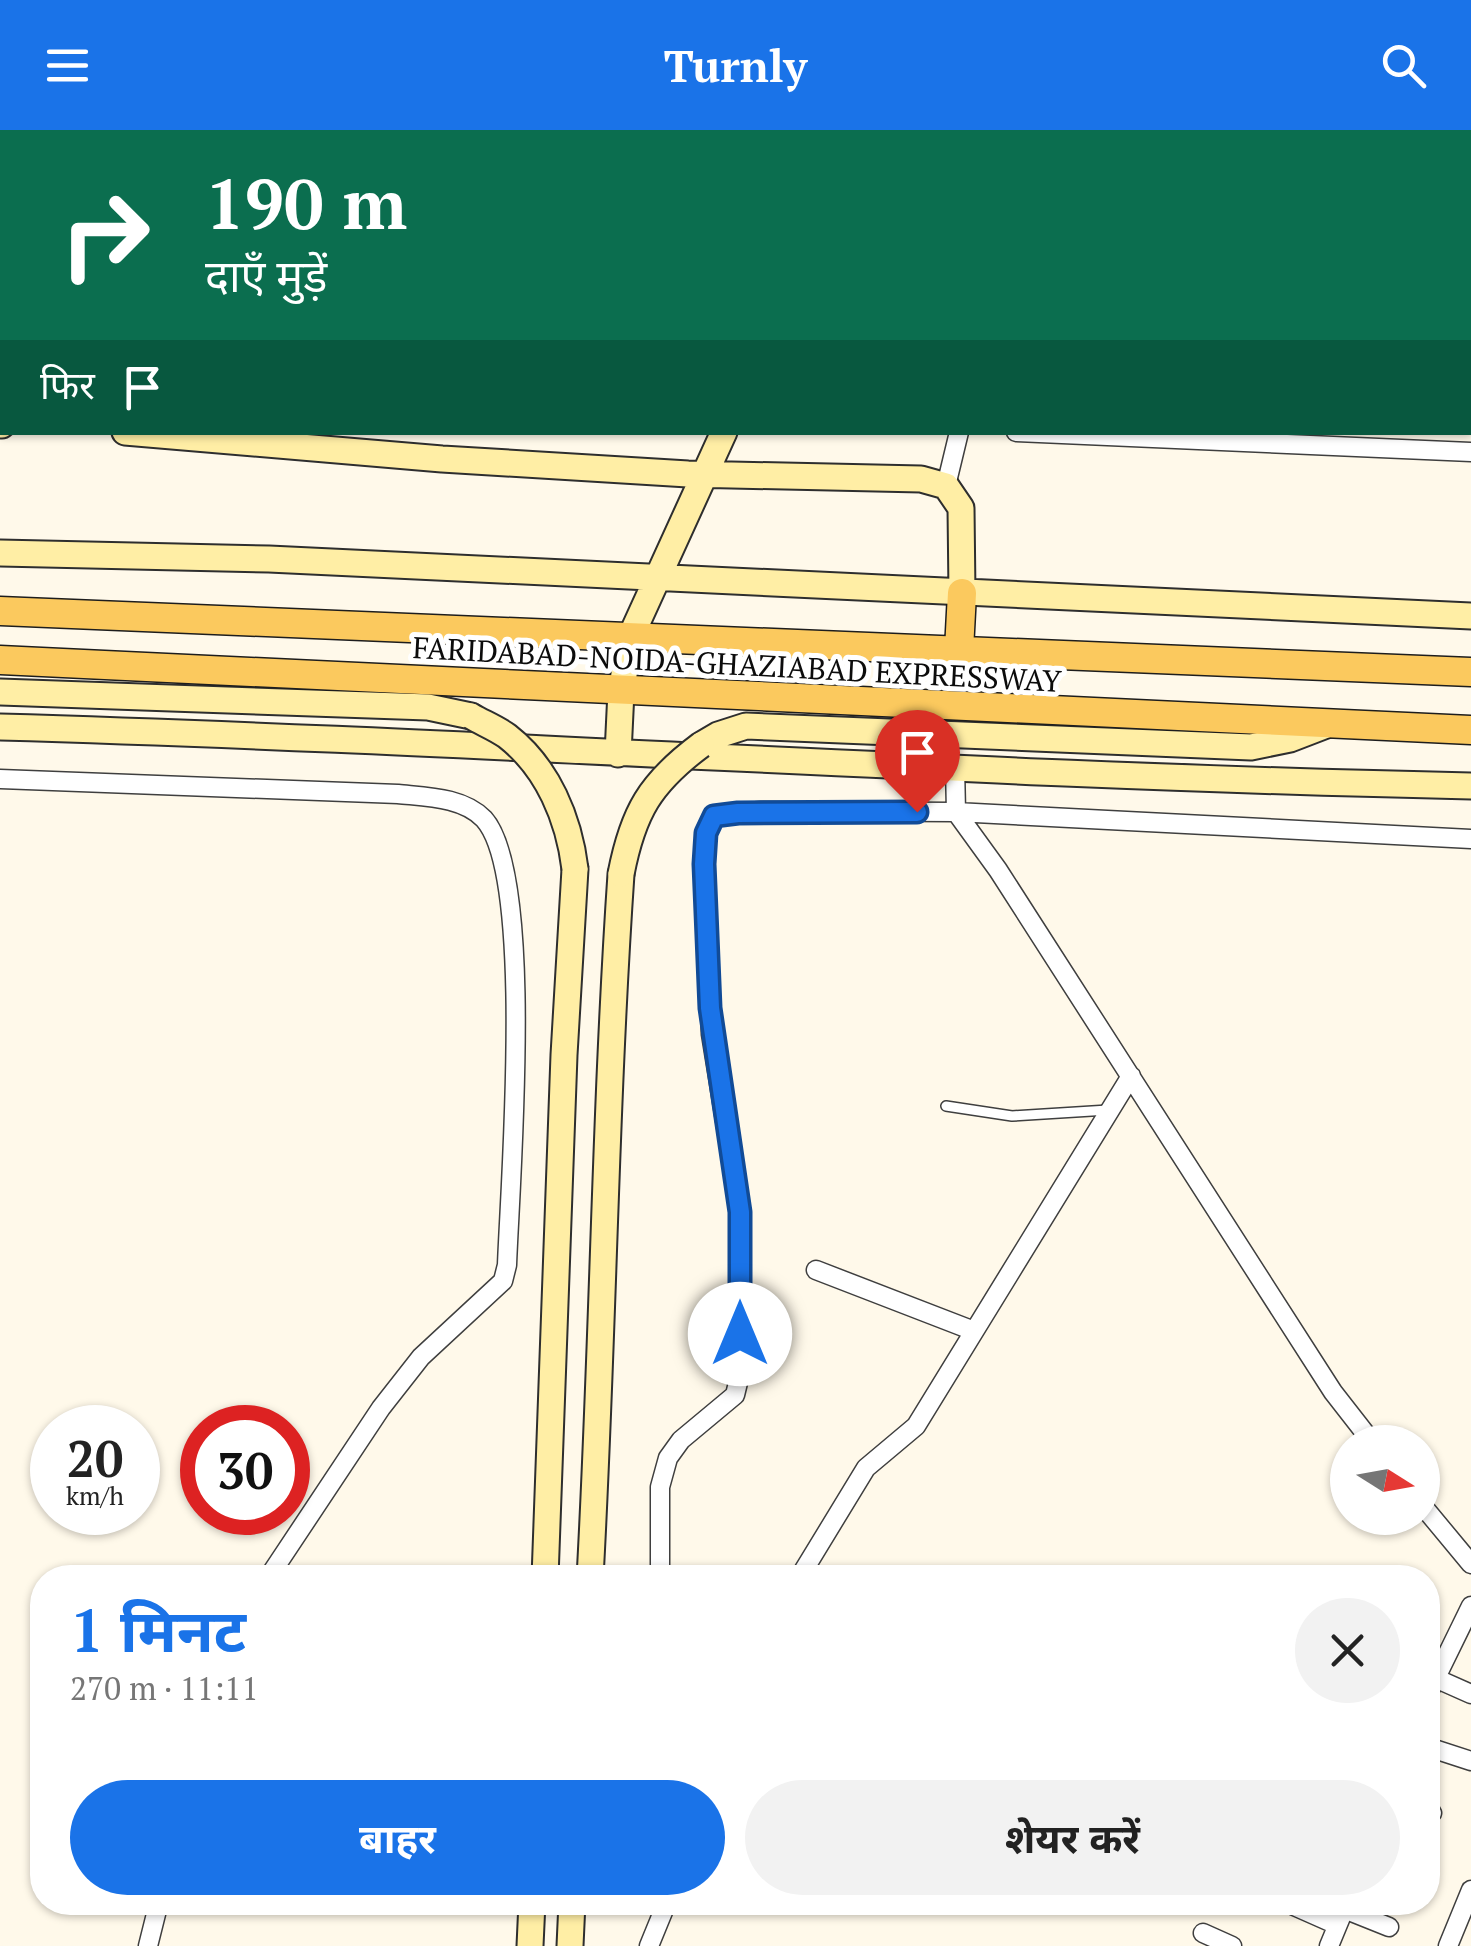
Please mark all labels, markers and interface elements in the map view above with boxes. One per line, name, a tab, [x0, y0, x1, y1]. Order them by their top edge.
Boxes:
text: Turnly	[664, 35, 807, 95]
icon: menu	[40, 38, 95, 93]
icon: search	[1376, 38, 1431, 93]
text: 190 m	[205, 156, 407, 249]
icon: right	[40, 170, 170, 300]
text: दाएँ मुड़ें	[205, 245, 327, 305]
text: फिर	[40, 360, 95, 410]
icon: arrive	[115, 360, 170, 415]
street label: FARIDABAD-NOIDA-GHAZIABAD EXPRESSWAY	[412, 627, 1063, 701]
pin	[875, 710, 960, 813]
icon: arrive	[890, 725, 945, 780]
position arrow	[688, 1282, 792, 1386]
speed limit sign: 30	[180, 1405, 310, 1535]
text: 20	[67, 1425, 123, 1491]
north arrow	[1330, 1425, 1440, 1535]
map controls	[1330, 1425, 1440, 1535]
text: km/h	[66, 1479, 124, 1512]
text: 1 मिनट	[70, 1590, 246, 1669]
button: close	[1295, 1598, 1400, 1703]
text: 270 m · 11:11	[70, 1667, 258, 1709]
button: बाहर	[70, 1780, 725, 1895]
button: शेयर करें	[745, 1780, 1400, 1895]

